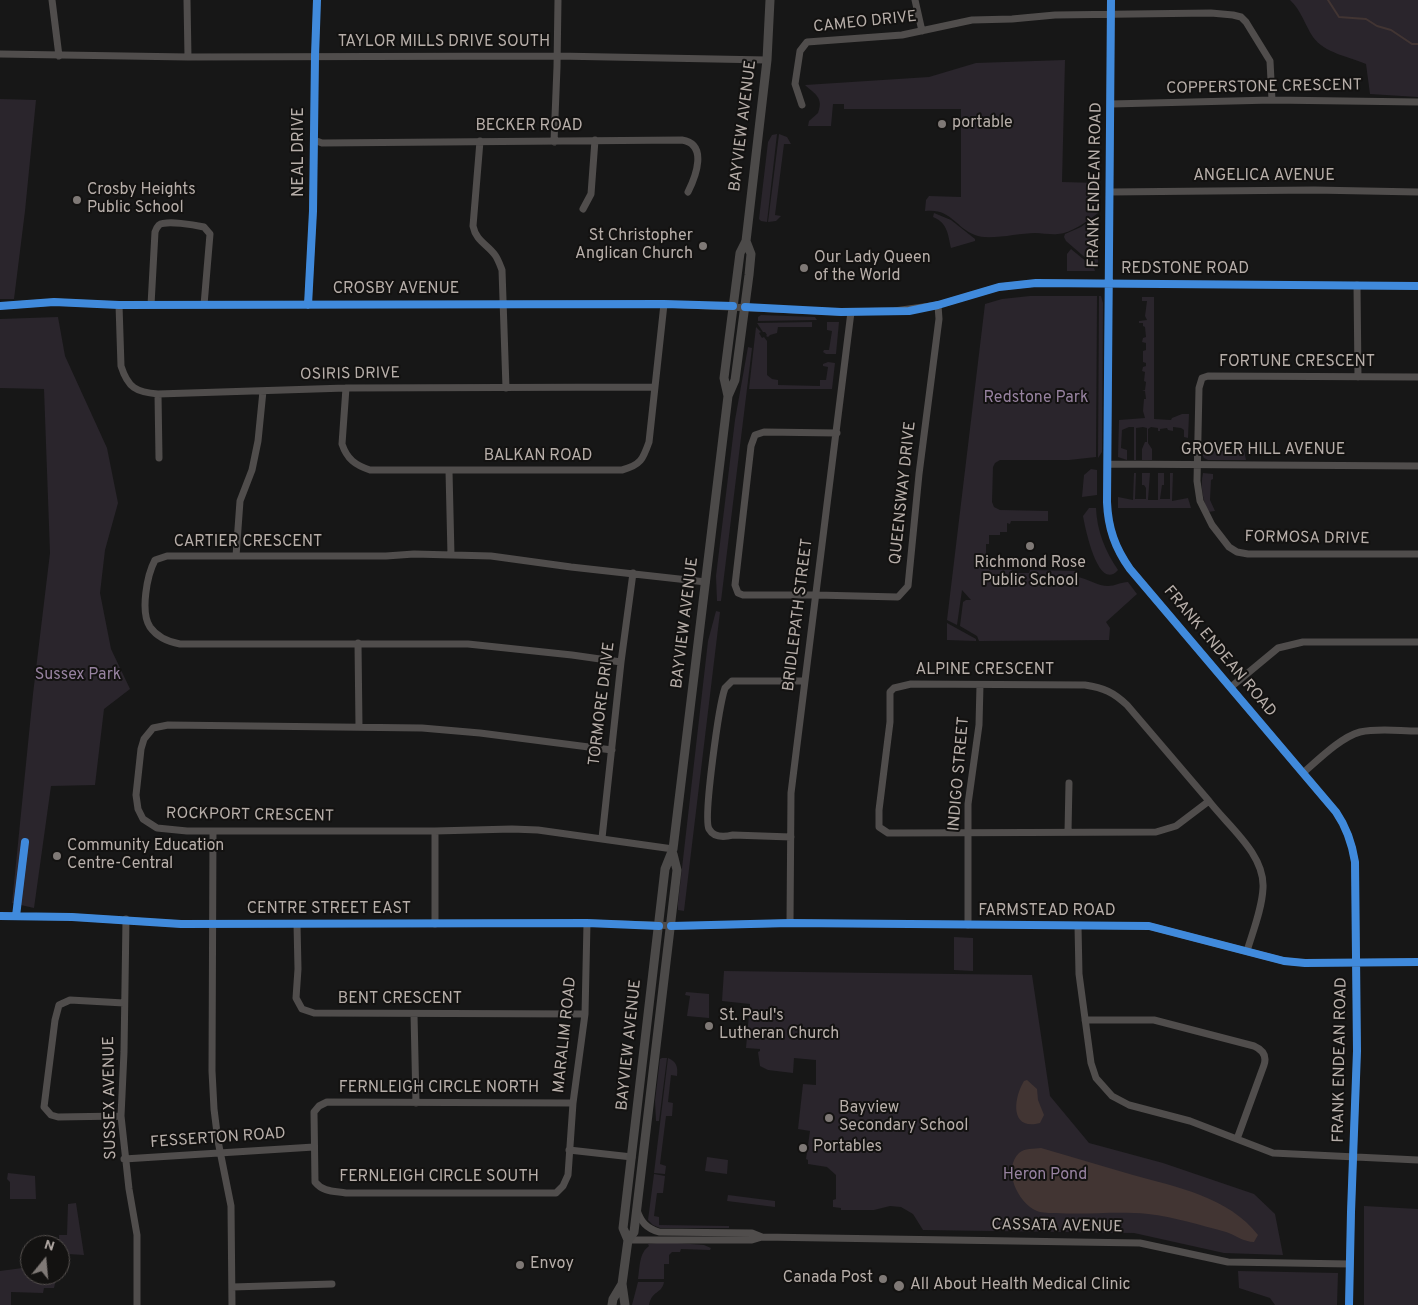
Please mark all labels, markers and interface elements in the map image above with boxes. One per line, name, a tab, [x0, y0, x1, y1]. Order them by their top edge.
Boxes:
street label: CAMEO DRIVE	[812, 8, 918, 38]
street label: TAYLOR MILLS DRIVE SOUTH	[338, 33, 550, 53]
street label: BAYVIEW AVENUE	[726, 59, 762, 193]
street label: COPPERSTONE CRESCENT	[1166, 77, 1362, 99]
street label: FRANK ENDEAN ROAD	[1085, 102, 1107, 268]
street label: NEAL DRIVE	[290, 107, 310, 197]
place label: portable	[952, 114, 1013, 134]
street label: BECKER ROAD	[475, 117, 583, 137]
marker: portable	[936, 118, 948, 130]
street label: ANGELICA AVENUE	[1193, 167, 1335, 187]
place label: Crosby Heights Public School	[87, 181, 196, 219]
marker: Crosby Heights Public School	[71, 194, 83, 206]
place label: St Christopher Anglican Church	[575, 227, 693, 265]
marker: St Christopher Anglican Church	[697, 240, 709, 252]
place label: Our Lady Queen of the World	[814, 249, 931, 287]
street label: REDSTONE ROAD	[1121, 260, 1249, 280]
marker: Our Lady Queen of the World	[798, 262, 810, 274]
street label: CROSBY AVENUE	[333, 280, 459, 300]
street label: FORTUNE CRESCENT	[1219, 353, 1375, 373]
street label: OSIRIS DRIVE	[300, 365, 400, 385]
park label: Redstone Park	[984, 389, 1088, 409]
street label: QUEENSWAY DRIVE	[887, 420, 921, 566]
street label: GROVER HILL AVENUE	[1181, 441, 1345, 461]
street label: BALKAN ROAD	[484, 447, 592, 467]
street label: FORMOSA DRIVE	[1244, 528, 1370, 550]
street label: CARTIER CRESCENT	[174, 533, 322, 553]
street label: BRIDLEPATH STREET	[780, 537, 818, 693]
marker: Richmond Rose Public School	[1024, 540, 1036, 552]
place label: Richmond Rose Public School	[974, 554, 1086, 592]
street label: BAYVIEW AVENUE	[668, 556, 704, 690]
street label: FRANK ENDEAN ROAD	[1159, 583, 1279, 721]
street label: TORMORE DRIVE	[586, 641, 620, 767]
street label: ALPINE CRESCENT	[916, 661, 1054, 681]
park label: Sussex Park	[35, 666, 121, 686]
street label: INDIGO STREET	[945, 716, 975, 832]
street label: ROCKPORT CRESCENT	[166, 805, 334, 827]
place label: Community Education Centre-Central	[67, 837, 224, 875]
marker: Community Education Centre-Central	[51, 850, 63, 862]
street label: CENTRE STREET EAST	[247, 900, 411, 920]
street label: FARMSTEAD ROAD	[978, 902, 1116, 922]
street label: MARALIM ROAD	[550, 976, 582, 1094]
street label: FRANK ENDEAN ROAD	[1330, 977, 1352, 1143]
street label: BAYVIEW AVENUE	[614, 978, 646, 1112]
street label: BENT CRESCENT	[338, 990, 462, 1010]
place label: St. Paul's Lutheran Church	[719, 1007, 839, 1045]
marker: St. Paul's Lutheran Church	[703, 1020, 715, 1032]
street label: SUSSEX AVENUE	[100, 1036, 122, 1160]
street label: FERNLEIGH CIRCLE NORTH	[339, 1079, 539, 1099]
place label: Bayview Secondary School	[839, 1099, 968, 1137]
marker: Bayview Secondary School	[823, 1112, 835, 1124]
street label: FESSERTON ROAD	[150, 1125, 286, 1153]
place label: Portables	[813, 1138, 882, 1158]
marker: Portables	[797, 1142, 809, 1154]
park label: Heron Pond	[1003, 1166, 1087, 1186]
street label: FERNLEIGH CIRCLE SOUTH	[339, 1168, 539, 1188]
street label: CASSATA AVENUE	[991, 1216, 1123, 1238]
north arrow	[20, 1235, 70, 1285]
text: N	[42, 1237, 57, 1256]
place label: Envoy	[530, 1255, 574, 1275]
marker: Envoy	[514, 1259, 526, 1271]
place label: Canada Post	[783, 1269, 873, 1289]
marker: Canada Post	[877, 1273, 889, 1285]
place label: All About Health Medical Clinic	[910, 1276, 1130, 1296]
marker: All About Health Medical Clinic	[892, 1279, 906, 1293]

